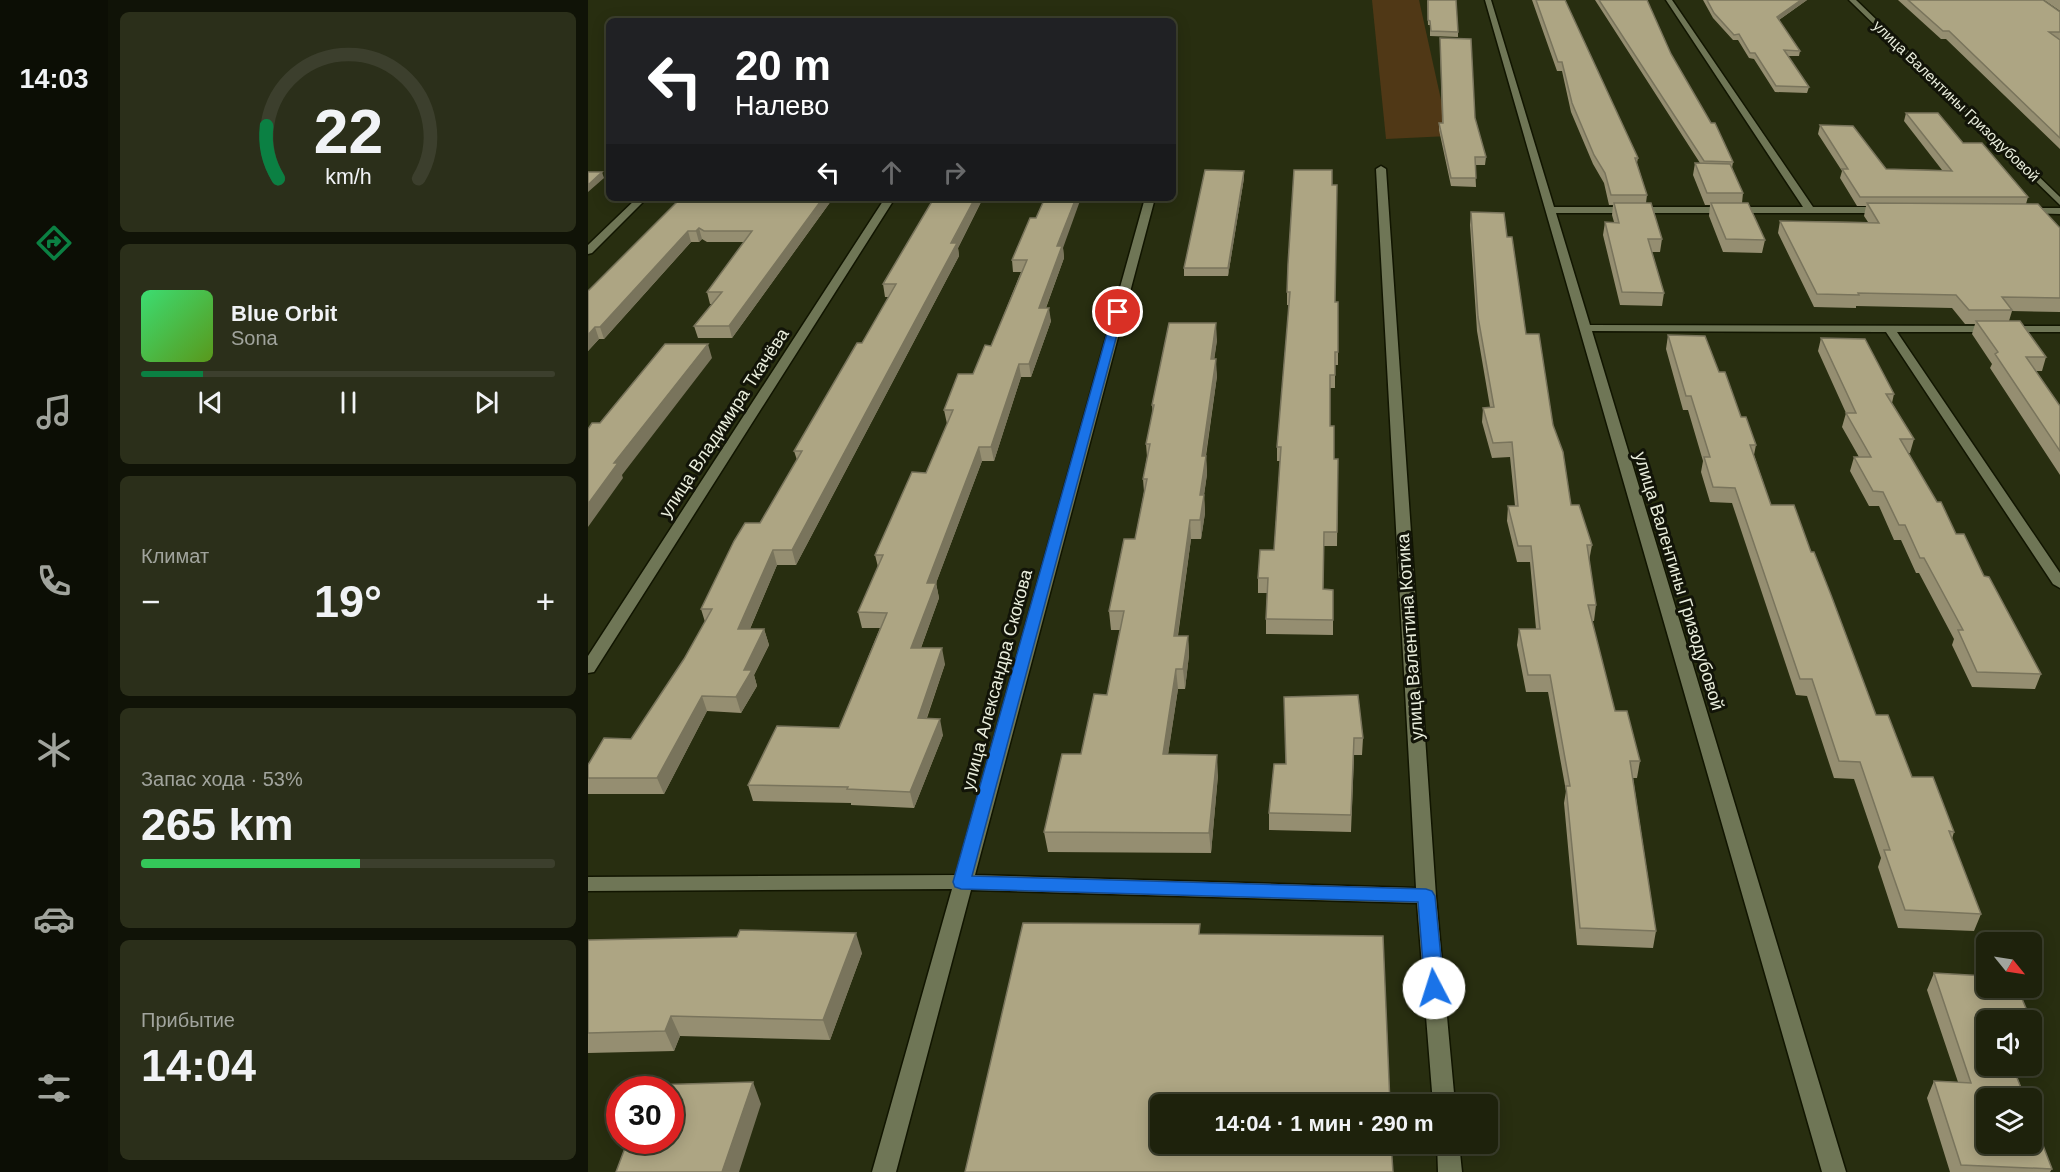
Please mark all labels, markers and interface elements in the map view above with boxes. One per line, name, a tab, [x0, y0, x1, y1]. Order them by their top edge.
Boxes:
street label: улица Валентины Гризодубовой	[1870, 17, 2043, 185]
icon: left	[636, 42, 714, 120]
text: 20 m	[735, 42, 831, 89]
text: 14:03	[19, 64, 89, 94]
text: Налево	[735, 91, 829, 121]
text: 22	[313, 97, 383, 166]
icon: left	[812, 156, 845, 189]
icon: ahead	[875, 156, 908, 189]
icon: right	[938, 156, 971, 189]
text: km/h	[325, 165, 371, 189]
icon: directions	[33, 222, 75, 264]
pin	[1092, 286, 1143, 337]
icon: arrive	[1101, 295, 1134, 328]
text: Blue Orbit	[231, 301, 337, 326]
street label: улица Владимира Ткачёва	[655, 324, 793, 521]
text: Sona	[231, 327, 278, 349]
icon: previous	[194, 386, 227, 419]
icon: pause	[332, 386, 365, 419]
icon: next	[470, 386, 503, 419]
icon: music	[33, 391, 75, 433]
street label: улица Валентины Гризодубовой	[1630, 449, 1728, 713]
street label: улица Валентина Котика	[1393, 532, 1427, 741]
text: Климат	[141, 545, 209, 567]
icon: phone	[33, 560, 75, 602]
street label: улица Александра Скокова	[958, 566, 1036, 793]
text: 19°	[314, 576, 382, 627]
text: −	[141, 583, 160, 620]
text: +	[536, 583, 555, 620]
icon: climate	[33, 729, 75, 771]
text: Запас хода · 53%	[141, 768, 303, 790]
text: 265 km	[141, 799, 294, 850]
icon: car	[33, 898, 75, 940]
north arrow	[1976, 932, 2042, 998]
map controls	[1976, 932, 2042, 1154]
position arrow	[1402, 956, 1466, 1020]
text: Прибытие	[141, 1009, 235, 1031]
button: sound	[1976, 1010, 2042, 1076]
text: 14:04	[141, 1040, 256, 1091]
icon: filters	[33, 1067, 75, 1109]
speed limit sign: 30	[606, 1076, 684, 1154]
button: layers	[1976, 1088, 2042, 1154]
text: 14:04 · 1 мин · 290 m	[1214, 1111, 1434, 1136]

